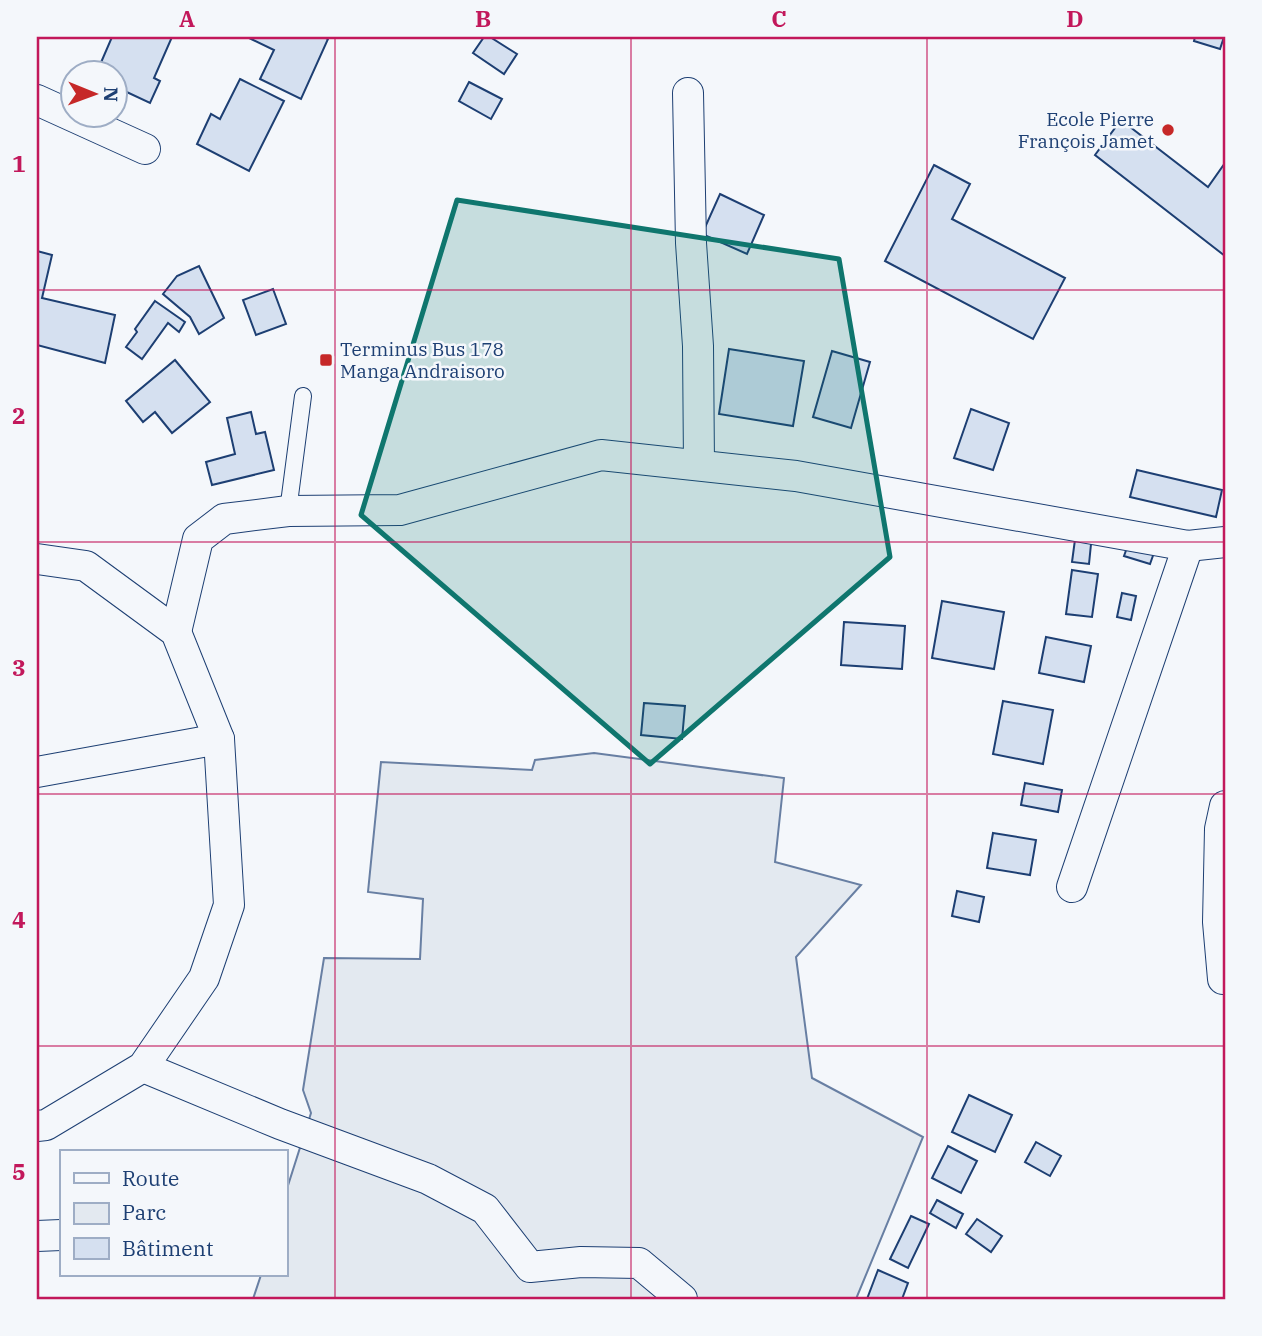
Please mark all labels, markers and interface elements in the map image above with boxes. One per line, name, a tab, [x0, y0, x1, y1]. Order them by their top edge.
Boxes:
text: A	[179, 3, 195, 33]
text: B	[475, 3, 491, 33]
text: C	[771, 3, 787, 33]
text: D	[1066, 3, 1084, 33]
north arrow	[60, 60, 130, 130]
text: N	[99, 87, 123, 102]
place label: Ecole Pierre François Jamet	[1018, 107, 1154, 153]
marker: Ecole Pierre François Jamet	[1160, 122, 1176, 138]
text: 1	[12, 148, 26, 178]
place label: Terminus Bus 178 Manga Andraisoro	[340, 337, 505, 383]
marker: Terminus Bus 178 Manga Andraisoro	[318, 352, 334, 368]
text: 2	[12, 400, 26, 430]
text: 3	[12, 652, 26, 682]
text: 4	[12, 904, 26, 934]
legend	[60, 1150, 287, 1276]
text: 5	[12, 1156, 26, 1186]
text: Route	[122, 1164, 179, 1192]
text: Parc	[122, 1198, 166, 1226]
text: Bâtiment	[122, 1234, 213, 1262]

